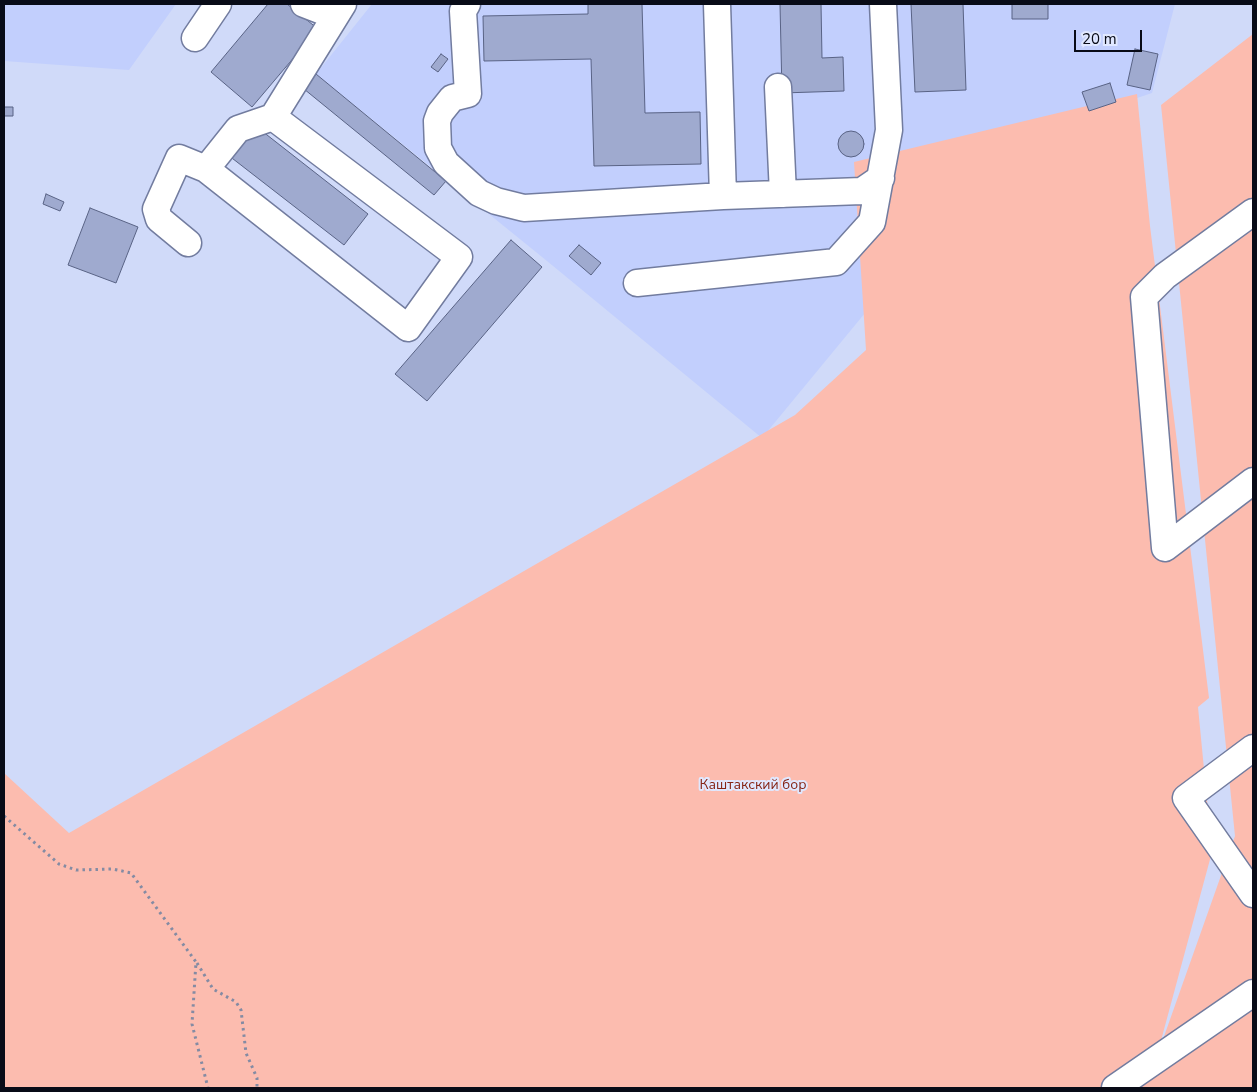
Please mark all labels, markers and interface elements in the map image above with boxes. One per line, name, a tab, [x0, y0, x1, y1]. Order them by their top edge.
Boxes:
scale bar	[1077, 20, 1144, 52]
text: 20 m	[1082, 29, 1117, 49]
park label: Каштакский бор	[700, 778, 806, 794]

